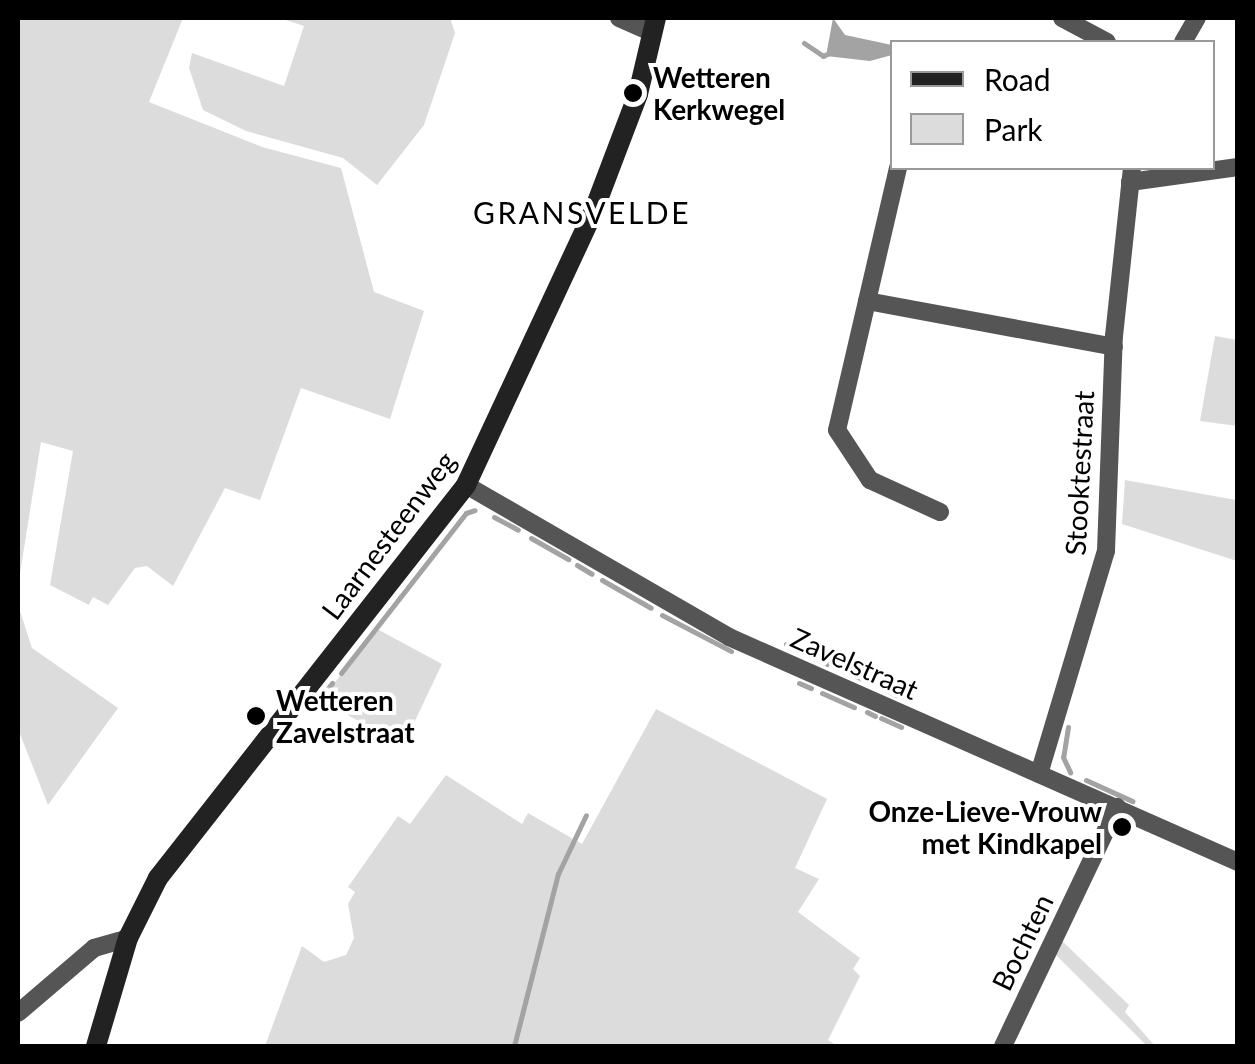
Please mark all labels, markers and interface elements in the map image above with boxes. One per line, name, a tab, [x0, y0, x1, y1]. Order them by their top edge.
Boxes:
legend	[890, 40, 1215, 170]
place label: Wetteren Kerkwegel	[653, 60, 785, 126]
text: Road	[984, 61, 1051, 97]
marker: Wetteren Kerkwegel	[622, 82, 644, 104]
text: Park	[984, 111, 1043, 147]
district label: GRANSVELDE	[473, 194, 691, 230]
street label: Stooktestraat	[1058, 390, 1100, 556]
street label: Laarnesteenweg	[314, 445, 462, 625]
street label: Zavelstraat	[786, 620, 924, 706]
place label: Wetteren Zavelstraat	[276, 683, 415, 749]
marker: Wetteren Zavelstraat	[245, 705, 267, 727]
place label: Onze-Lieve-Vrouw met Kindkapel	[868, 794, 1102, 860]
marker: Onze-Lieve-Vrouw met Kindkapel	[1111, 816, 1133, 838]
street label: Bochten	[984, 888, 1060, 996]

